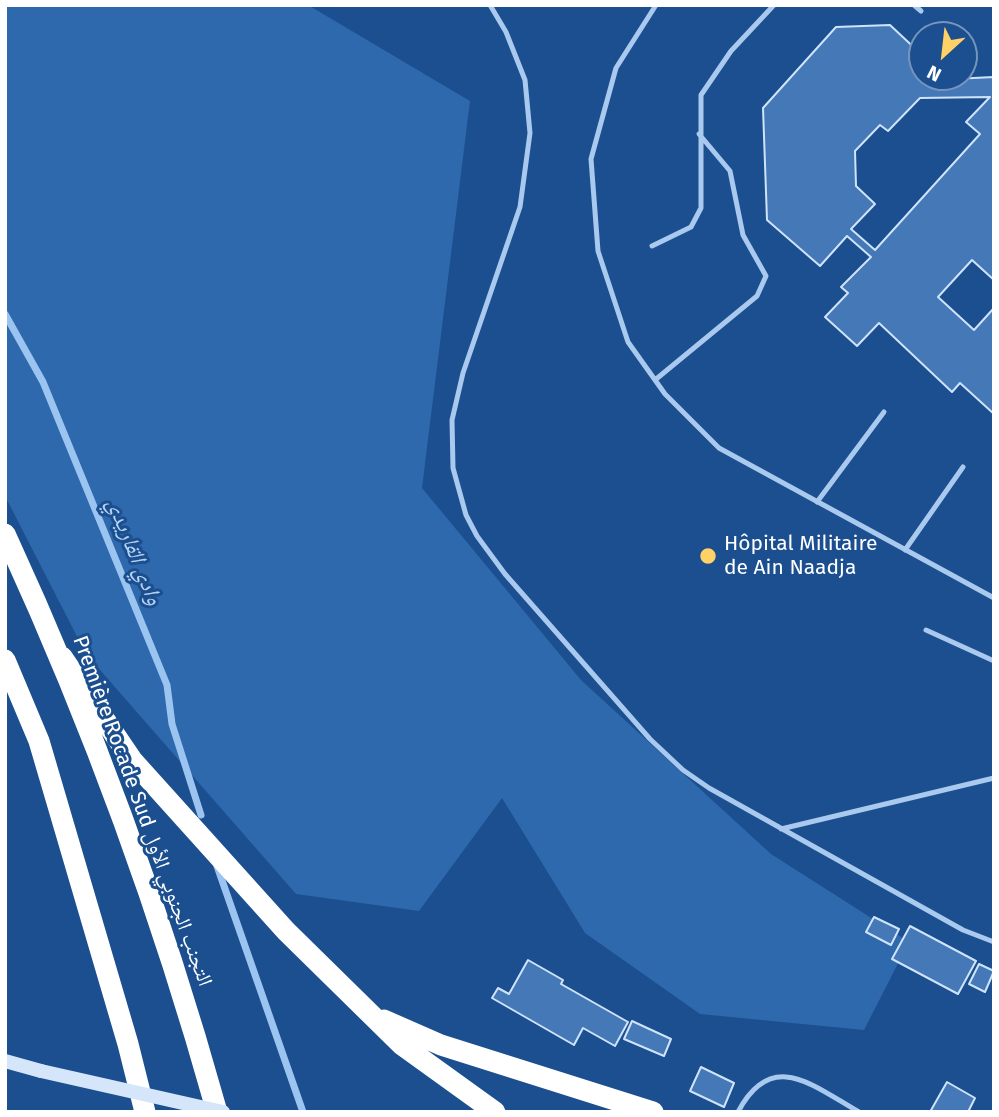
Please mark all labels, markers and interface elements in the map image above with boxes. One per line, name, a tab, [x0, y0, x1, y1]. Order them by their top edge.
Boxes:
north arrow	[908, 21, 978, 91]
text: N	[923, 60, 945, 86]
water label: وادي القاريدي	[100, 494, 168, 610]
place label: Hôpital Militaire de Ain Naadja	[724, 531, 877, 581]
marker: Hôpital Militaire de Ain Naadja	[698, 546, 718, 566]
street label: Première Rocade Sud التجنب الجنوبي الأول	[67, 632, 217, 990]

